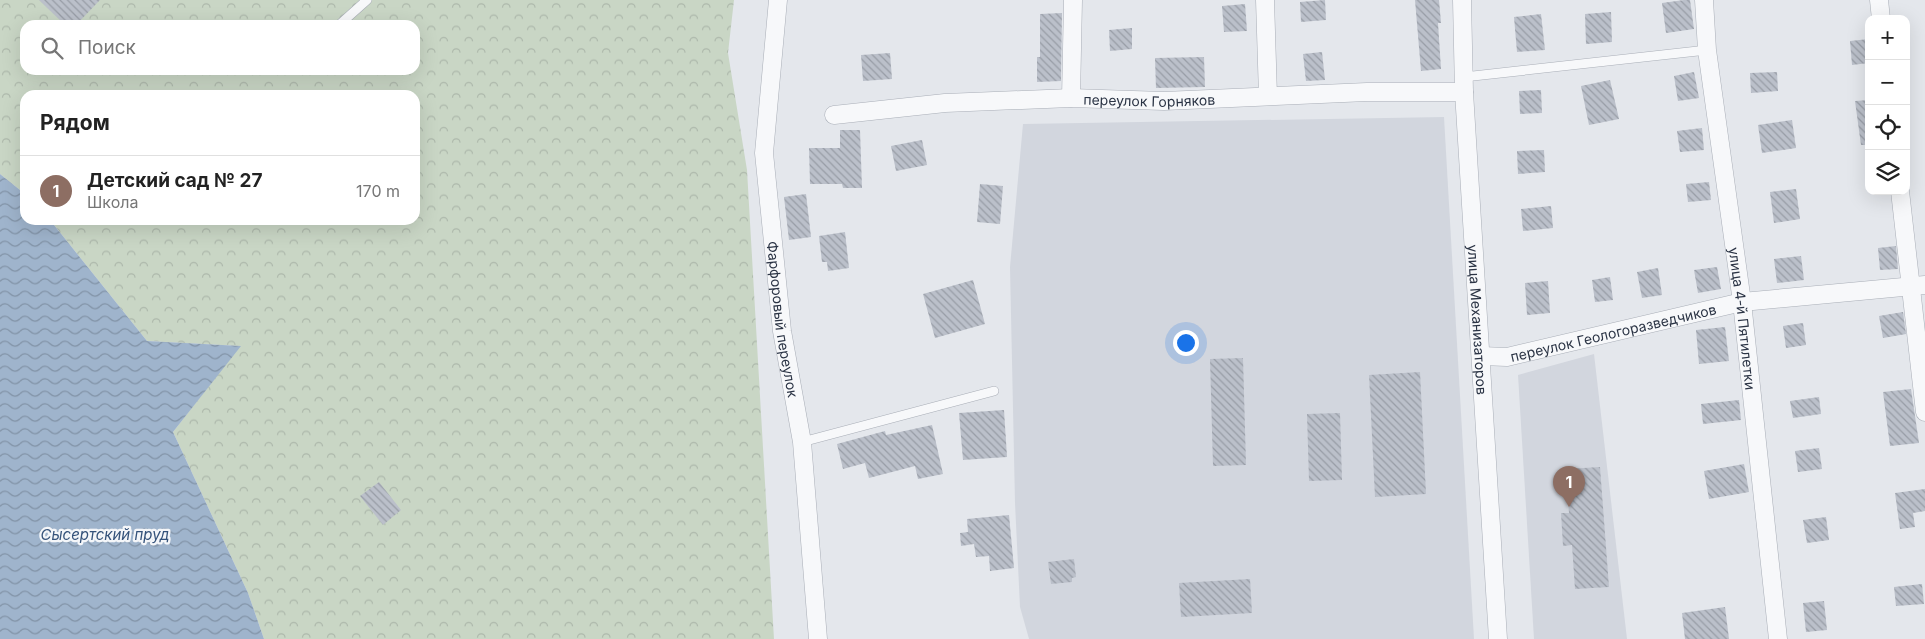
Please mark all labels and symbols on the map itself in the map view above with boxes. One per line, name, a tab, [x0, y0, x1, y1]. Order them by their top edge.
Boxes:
street label: переулок Горняков	[1083, 90, 1215, 110]
street label: Фарфоровый переулок	[764, 240, 802, 399]
street label: улица Механизаторов	[1465, 244, 1491, 395]
street label: улица 4-й Пятилетки	[1726, 246, 1760, 391]
street label: переулок Геологоразведчиков	[1509, 300, 1718, 364]
your location	[1173, 330, 1199, 356]
pin: 1	[1553, 466, 1585, 507]
water label: Сысертский пруд	[41, 525, 169, 544]

